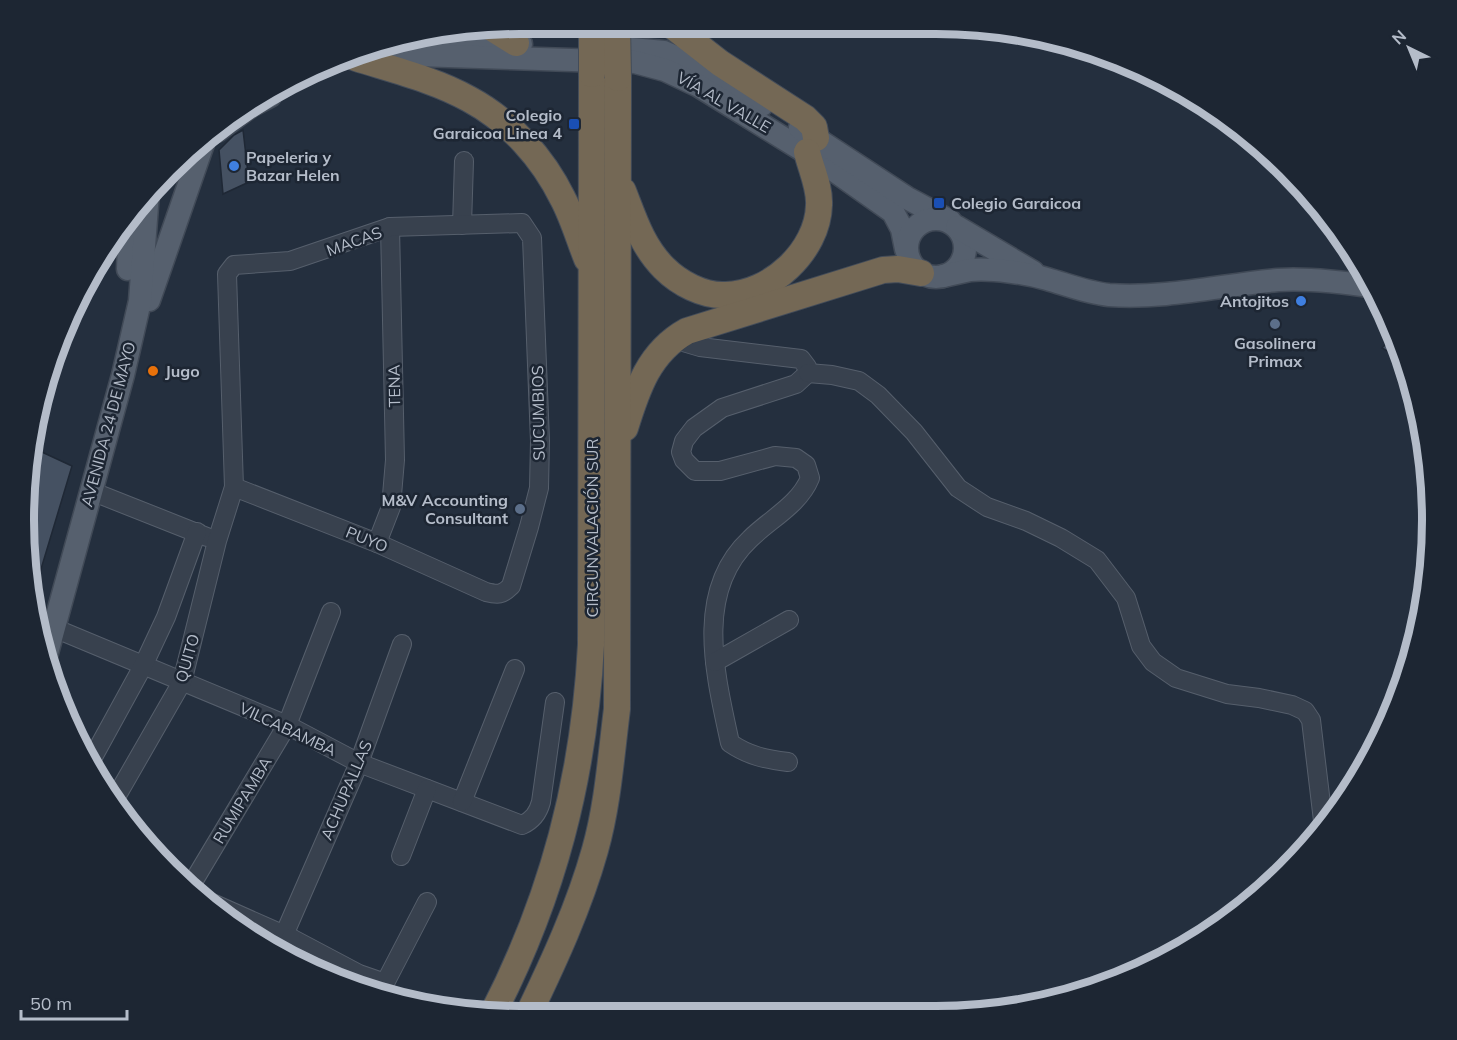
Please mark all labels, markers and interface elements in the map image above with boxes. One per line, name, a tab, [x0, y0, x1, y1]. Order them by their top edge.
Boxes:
north arrow	[1379, 18, 1439, 78]
text: N	[1388, 26, 1410, 48]
street label: VÍA AL VALLE	[674, 67, 774, 137]
place label: Colegio Garaicoa Linea 4	[433, 105, 562, 143]
marker: Colegio Garaicoa Linea 4	[567, 117, 581, 131]
place label: Papeleria y Bazar Helen	[246, 147, 340, 185]
marker: Papeleria y Bazar Helen	[227, 159, 241, 173]
place label: Colegio Garaicoa	[951, 193, 1081, 213]
marker: Colegio Garaicoa	[932, 196, 946, 210]
street label: MACAS	[324, 222, 385, 260]
place label: Antojitos	[1220, 291, 1289, 311]
marker: Antojitos	[1294, 294, 1308, 308]
marker: Gasolinera Primax	[1268, 317, 1282, 331]
place label: Gasolinera Primax	[1234, 333, 1316, 371]
street label: AVENIDA 24 DE MAYO	[76, 339, 140, 509]
place label: Jugo	[165, 361, 200, 381]
marker: Jugo	[146, 364, 160, 378]
street label: TENA	[384, 364, 404, 408]
street label: SUCUMBIOS	[527, 365, 549, 461]
street label: CIRCUNVALACIÓN SUR	[582, 439, 602, 617]
place label: M&V Accounting Consultant	[381, 490, 508, 528]
marker: M&V Accounting Consultant	[513, 502, 527, 516]
street label: PUYO	[343, 522, 391, 556]
street label: QUITO	[171, 631, 203, 685]
street label: VILCABAMBA	[236, 698, 340, 760]
street label: ACHUPALLAS	[316, 737, 376, 843]
street label: RUMIPAMBA	[208, 753, 276, 847]
scale bar	[21, 983, 128, 1021]
text: 50 m	[30, 992, 72, 1015]

